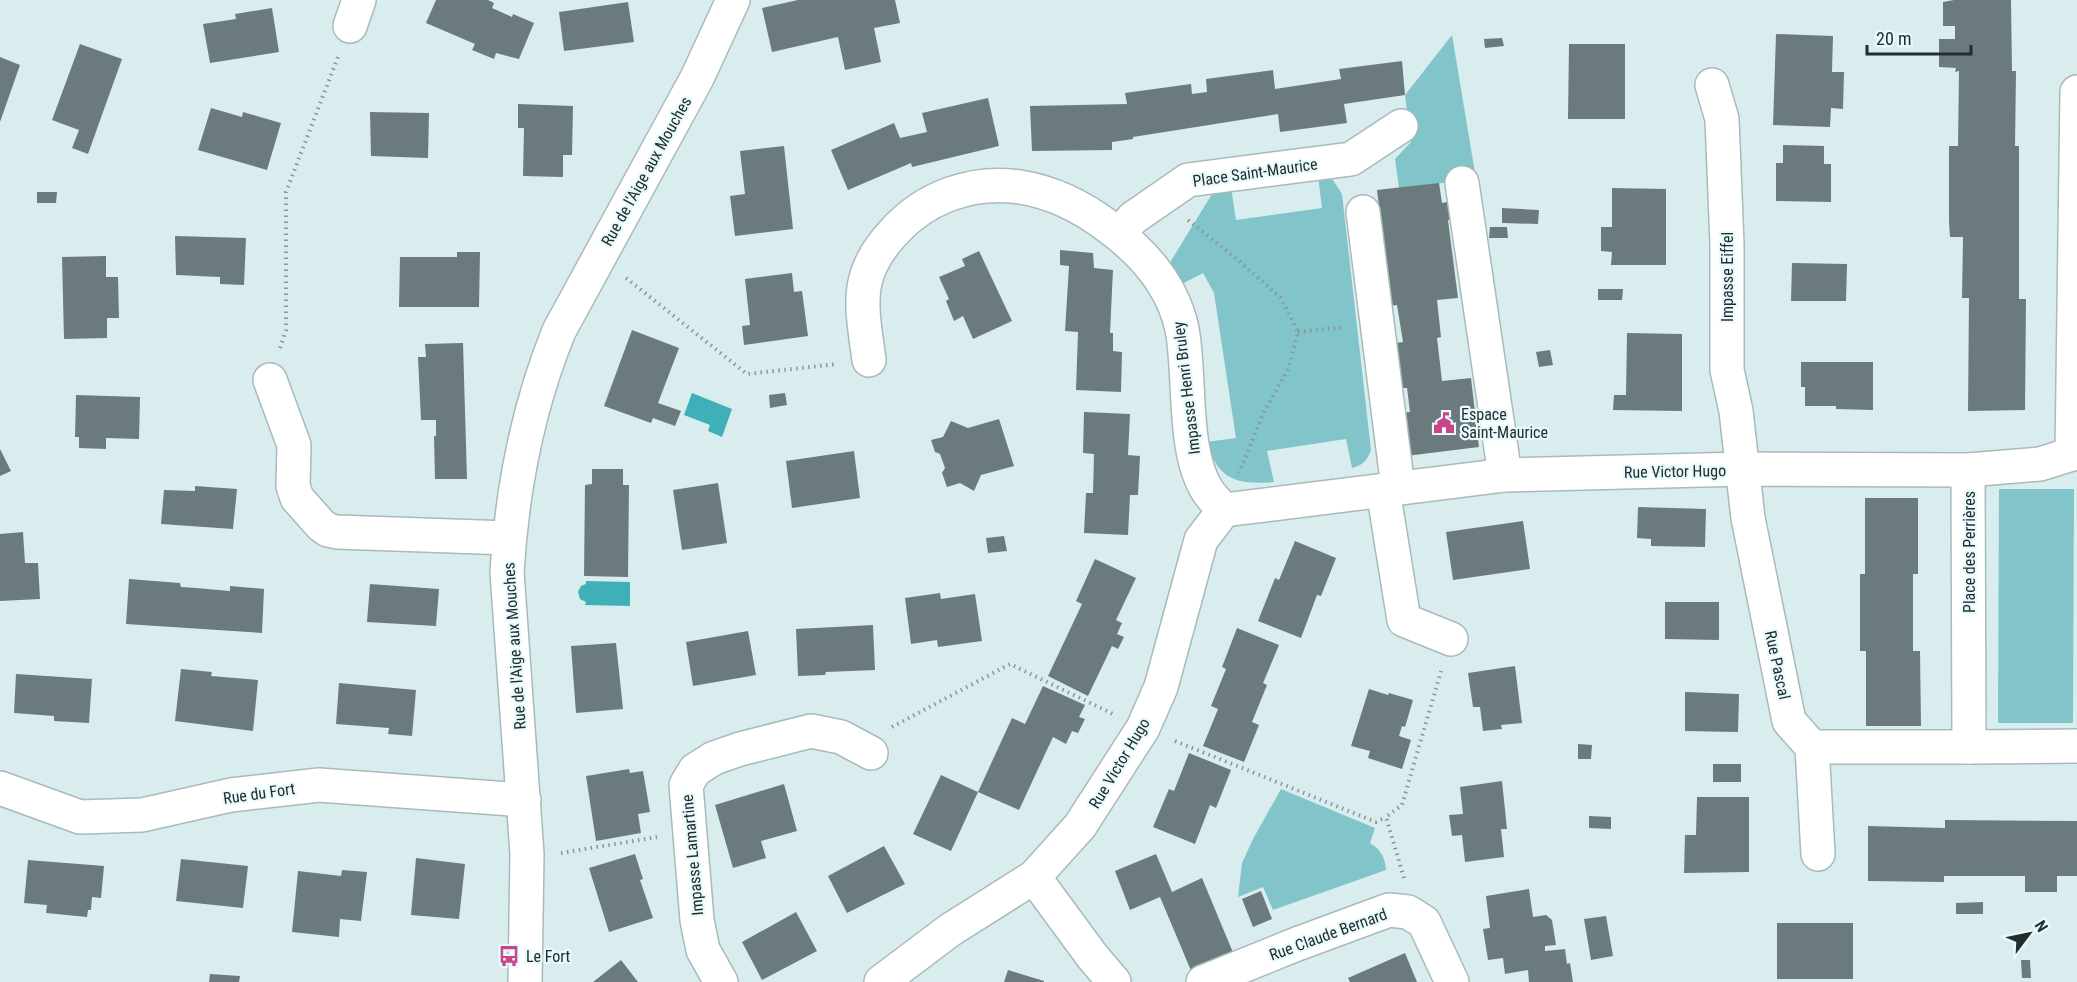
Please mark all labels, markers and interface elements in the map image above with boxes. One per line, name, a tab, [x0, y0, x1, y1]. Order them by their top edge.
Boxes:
scale bar	[1867, 18, 1970, 56]
text: 20 m	[1876, 28, 1911, 49]
street label: Rue de l'Aige aux Mouches	[597, 93, 695, 249]
street label: Place Saint-Maurice	[1191, 154, 1319, 191]
street label: Impasse Eiffel	[1718, 232, 1737, 322]
street label: Impasse Henri Bruley	[1169, 320, 1204, 456]
place label: Espace Saint-Maurice	[1461, 405, 1548, 442]
public building icon: Espace Saint-Maurice	[1432, 411, 1456, 435]
street label: Rue Victor Hugo	[1624, 461, 1726, 482]
street label: Place des Perrières	[1960, 491, 1979, 613]
street label: Rue de l'Aige aux Mouches	[499, 562, 530, 730]
street label: Rue Pascal	[1761, 629, 1794, 701]
street label: Rue Victor Hugo	[1085, 715, 1154, 812]
street label: Rue du Fort	[222, 779, 296, 808]
street label: Impasse Lamartine	[678, 794, 707, 916]
street label: Rue Claude Bernard	[1267, 904, 1390, 965]
north arrow	[1999, 904, 2059, 964]
text: N	[2031, 917, 2052, 936]
bus stop icon: Le Fort	[497, 944, 521, 968]
place label: Le Fort	[526, 947, 571, 966]

